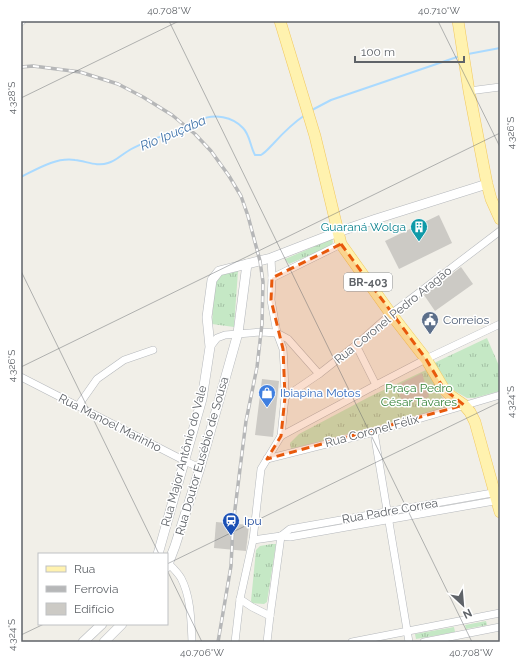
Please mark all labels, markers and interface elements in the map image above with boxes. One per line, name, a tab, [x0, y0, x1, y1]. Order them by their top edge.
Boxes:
text: 40.708°W	[147, 5, 191, 16]
text: 40.710°W	[418, 5, 460, 16]
scale bar	[355, 38, 464, 64]
text: 100 m	[361, 45, 395, 59]
text: 4.328°S	[6, 82, 17, 114]
water label: Rio Ipuçaba	[138, 112, 208, 154]
text: 4.326°S	[505, 117, 516, 149]
building icon: Guaraná Wolga	[409, 217, 429, 242]
place label: Guaraná Wolga	[321, 220, 406, 234]
street label: Rua Coronel Pedro Aragão	[332, 263, 454, 367]
road number: BR-403	[344, 273, 392, 291]
public building icon: Correios	[420, 310, 440, 335]
place label: Correios	[443, 313, 489, 327]
text: 4.326°S	[6, 350, 17, 382]
street label: Rua Doutor Eusébio de Sousa	[173, 375, 231, 537]
park label: Praça Pedro César Tavares	[381, 381, 457, 409]
shop icon: Ibiapina Motos	[257, 383, 277, 408]
street label: Rua Major Antônio do Vale	[158, 384, 210, 528]
place label: Ibiapina Motos	[280, 386, 361, 400]
text: 4.324°S	[505, 386, 516, 418]
street label: Rua Manoel Marinho	[56, 391, 164, 455]
street label: Rua Coronel Félix	[324, 412, 420, 450]
street label: Rua Padre Correa	[341, 496, 439, 526]
station icon: Ipu	[221, 511, 241, 536]
place label: Ipu	[244, 514, 262, 528]
legend	[38, 553, 168, 625]
text: Rua	[74, 562, 95, 576]
text: Ferrovia	[74, 582, 118, 596]
north arrow	[443, 585, 483, 625]
text: Edifício	[74, 602, 114, 616]
text: N	[461, 606, 474, 621]
text: 4.324°S	[6, 619, 17, 651]
text: 40.706°W	[180, 647, 224, 658]
text: 40.708°W	[449, 647, 493, 658]

